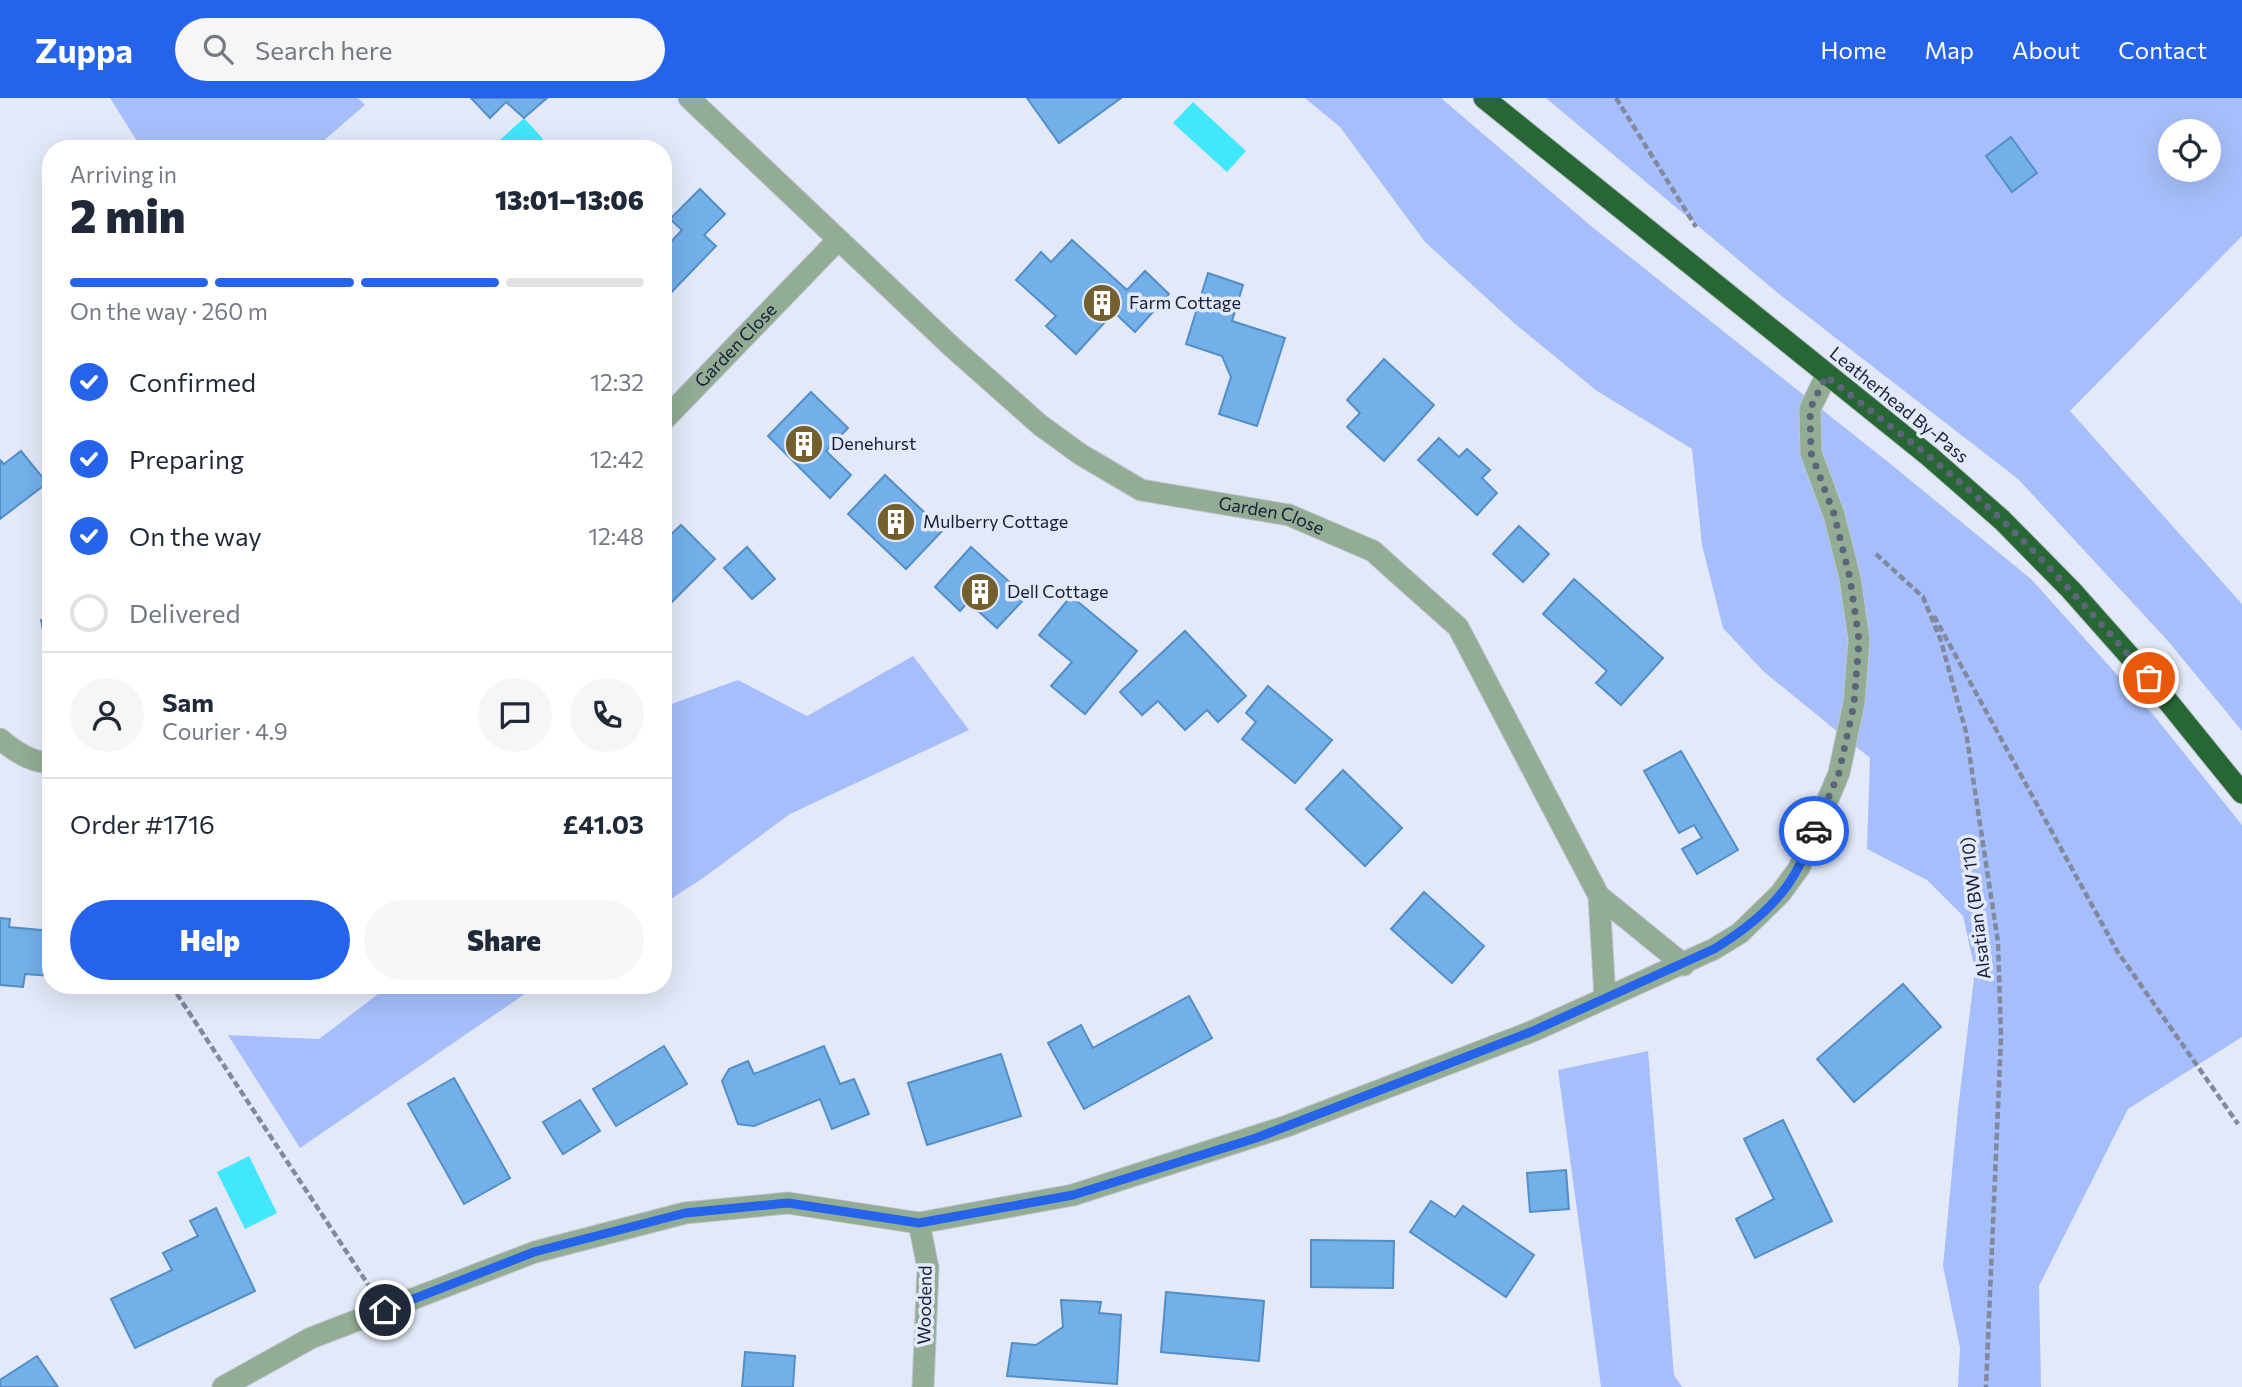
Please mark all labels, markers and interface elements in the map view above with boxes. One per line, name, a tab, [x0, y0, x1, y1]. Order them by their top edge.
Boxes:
search box	[175, 18, 665, 81]
text: Zuppa	[35, 29, 133, 70]
icon: search	[199, 30, 237, 68]
text: Search here	[255, 34, 392, 65]
text: Home	[1821, 35, 1887, 64]
text: Map	[1925, 35, 1974, 64]
text: About	[2012, 35, 2080, 64]
text: Contact	[2118, 35, 2207, 64]
map controls	[2158, 119, 2221, 182]
button: locate	[2158, 119, 2221, 182]
text: Arriving in	[70, 160, 177, 188]
text: 13:01–13:06	[495, 184, 644, 215]
text: 2 min	[70, 186, 186, 242]
building icon: Farm Cottage	[1081, 282, 1123, 324]
place label: Farm Cottage	[1129, 291, 1241, 313]
text: On the way · 260 m	[70, 297, 268, 325]
street label: Garden Close	[690, 298, 781, 391]
street label: Leatherhead By-Pass	[1826, 341, 1973, 467]
icon: check	[70, 363, 108, 401]
text: Confirmed	[129, 366, 256, 397]
text: 12:32	[590, 368, 644, 396]
building icon: Denehurst	[783, 423, 825, 465]
place label: Denehurst	[831, 432, 916, 454]
icon: check	[70, 440, 108, 478]
text: Preparing	[129, 443, 244, 474]
text: 12:42	[590, 445, 644, 473]
street label: Garden Close	[1217, 491, 1328, 539]
building icon: Mulberry Cottage	[875, 501, 917, 543]
place label: Mulberry Cottage	[923, 510, 1068, 532]
icon: check	[70, 517, 108, 555]
text: On the way	[129, 520, 262, 551]
text: 12:48	[588, 522, 644, 550]
building icon: Dell Cottage	[959, 571, 1001, 613]
place label: Dell Cottage	[1007, 580, 1109, 602]
text: Delivered	[129, 597, 240, 628]
pin	[2119, 648, 2179, 708]
icon: bag	[2130, 659, 2168, 697]
button: person	[70, 678, 144, 752]
button: chat	[478, 678, 552, 752]
button: phone	[570, 678, 644, 752]
text: Sam	[162, 686, 214, 717]
text: Courier · 4.9	[162, 717, 288, 745]
courier	[1779, 796, 1849, 866]
text: Order #1716	[70, 808, 215, 839]
text: £41.03	[563, 808, 644, 839]
icon: car	[1795, 812, 1833, 850]
street label: Alsatian (BW 110)	[1955, 836, 1995, 981]
button: Help	[70, 900, 350, 980]
button: Share	[364, 900, 644, 980]
street label: Woodend	[912, 1265, 936, 1345]
pin	[355, 1280, 415, 1340]
icon: home	[366, 1291, 404, 1329]

